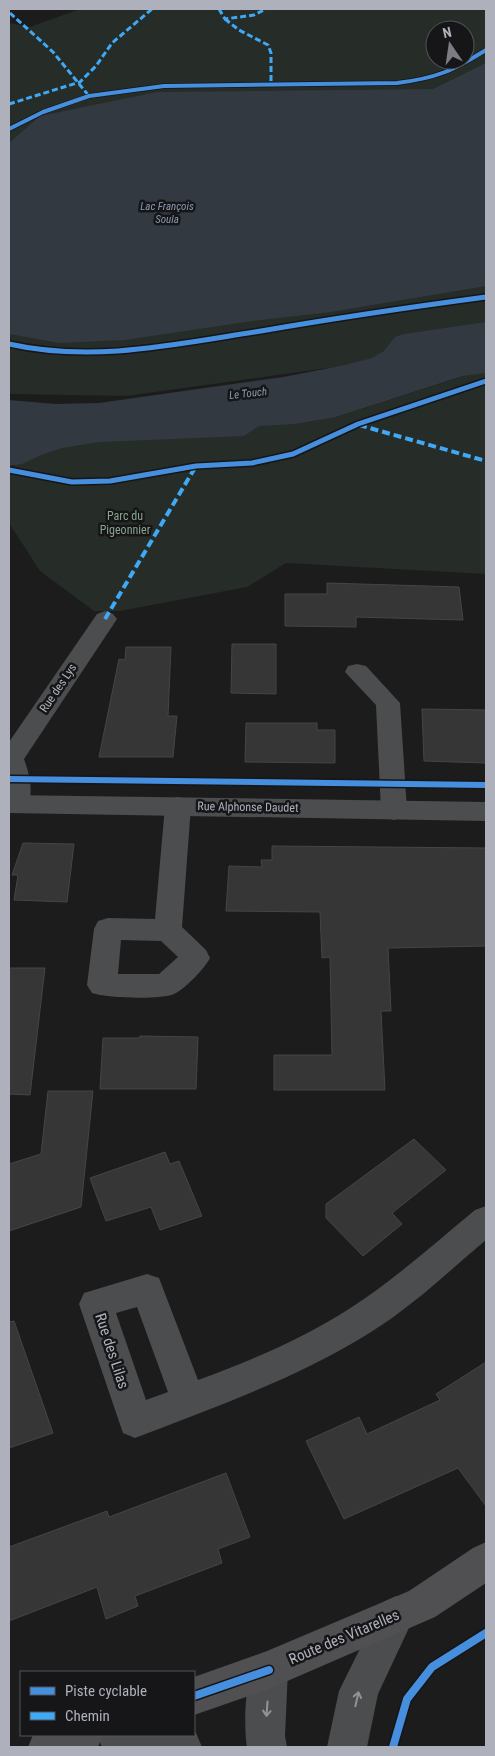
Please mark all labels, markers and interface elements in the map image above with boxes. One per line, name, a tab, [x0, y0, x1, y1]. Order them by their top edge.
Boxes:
north arrow	[425, 20, 475, 70]
text: N	[441, 24, 453, 41]
water label: Lac François Soula	[140, 200, 194, 226]
water label: Le Touch	[228, 385, 268, 402]
park label: Parc du Pigeonnier	[100, 509, 151, 537]
street label: Rue des Lys	[37, 661, 79, 715]
street label: Rue Alphonse Daudet	[197, 799, 299, 815]
street label: Rue des Lilas	[91, 1311, 133, 1391]
street label: Route des Vitarelles	[286, 1606, 402, 1668]
legend	[20, 1671, 195, 1736]
text: Piste cyclable	[65, 1682, 147, 1700]
one-way arrow	[353, 1692, 362, 1708]
one-way arrow	[262, 1700, 271, 1716]
text: Chemin	[65, 1707, 110, 1725]

